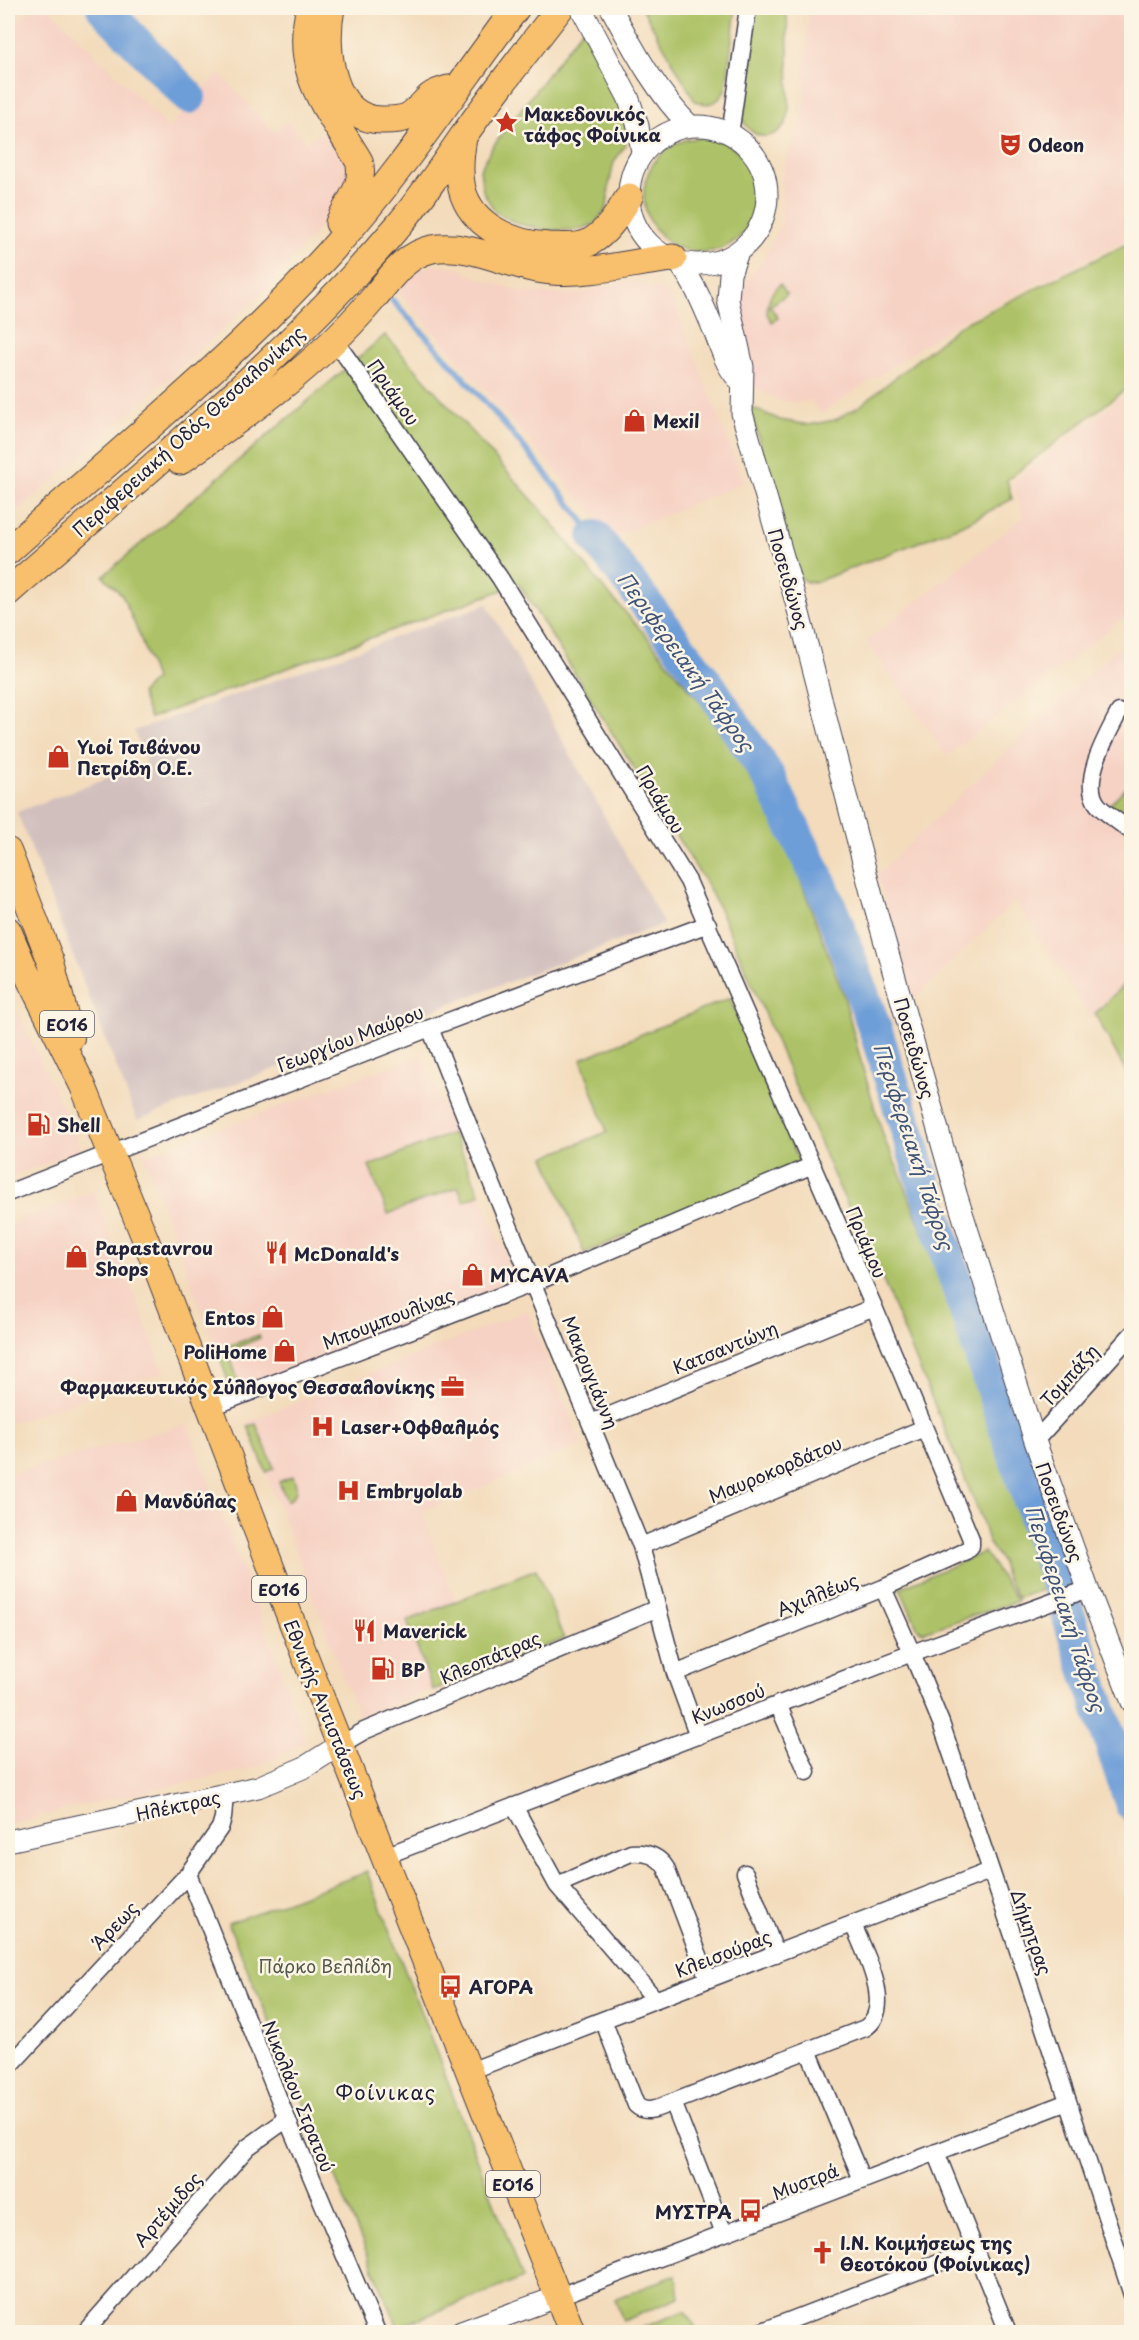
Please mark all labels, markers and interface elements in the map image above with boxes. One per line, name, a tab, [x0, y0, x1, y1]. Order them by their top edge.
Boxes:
place label: Μακεδονικός τάφος Φοίνικα	[524, 100, 661, 148]
place icon: Μακεδονικός τάφος Φοίνικα	[493, 110, 519, 136]
theatre icon: Odeon	[997, 131, 1023, 157]
place label: Odeon	[1028, 131, 1084, 158]
street label: Περιφερειακή Οδός Θεσσαλονίκης	[66, 319, 310, 543]
street label: Πριάμου	[361, 353, 427, 431]
shop icon: Mexil	[622, 407, 648, 433]
place label: Mexil	[653, 407, 700, 434]
street label: Ποσειδώνος	[762, 525, 816, 633]
water label: Περιφερειακή Τάφρος	[610, 565, 763, 759]
place label: Υιοί Τσιβάνου Πετρίδη Ο.Ε.	[77, 733, 201, 781]
shop icon: Υιοί Τσιβάνου Πετρίδη Ο.Ε.	[46, 743, 72, 769]
street label: Πριάμου	[630, 760, 692, 838]
street label: Ποσειδώνος	[888, 994, 942, 1102]
street label: Γεωργίου Μαύρου	[273, 998, 427, 1078]
road number: ΕΟ16	[40, 1011, 94, 1037]
water label: Περιφερειακή Τάφρος	[866, 1038, 962, 1255]
fuel station icon: Shell	[26, 1111, 52, 1137]
place label: Shell	[57, 1111, 100, 1138]
street label: Πριάμου	[840, 1202, 894, 1282]
place label: Papastavrou Shops	[95, 1234, 213, 1282]
restaurant icon: McDonald's	[263, 1240, 289, 1266]
place label: McDonald's	[294, 1240, 400, 1267]
shop icon: Papastavrou Shops	[64, 1244, 90, 1270]
shop icon: MYCAVA	[459, 1261, 485, 1287]
place label: MYCAVA	[490, 1261, 569, 1288]
street label: Μπουμπουλίνας	[318, 1280, 458, 1356]
place label: Entos	[205, 1304, 255, 1331]
shop icon: Entos	[260, 1304, 286, 1330]
street label: Μακρυγιάννη	[556, 1311, 626, 1433]
street label: Κατσαντώνη	[668, 1314, 782, 1380]
place label: PoliHome	[184, 1338, 267, 1365]
shop icon: PoliHome	[272, 1338, 298, 1364]
street label: Τομπάζη	[1033, 1338, 1105, 1412]
place label: Φαρμακευτικός Σύλλογος Θεσσαλονίκης	[60, 1373, 435, 1400]
office icon: Φαρμακευτικός Σύλλογος Θεσσαλονίκης	[440, 1373, 466, 1399]
hospital icon: Laser+Οφθαλμός	[310, 1413, 336, 1439]
place label: Laser+Οφθαλμός	[341, 1413, 500, 1440]
street label: Μαυροκορδάτου	[704, 1429, 846, 1509]
street label: Ποσειδώνος	[1029, 1458, 1091, 1566]
hospital icon: Embryolab	[335, 1477, 361, 1503]
place label: Embryolab	[366, 1477, 463, 1504]
shop icon: Μανδύλας	[113, 1487, 139, 1513]
place label: Μανδύλας	[144, 1487, 237, 1514]
water label: Περιφερειακή Τάφρος	[1018, 1500, 1114, 1717]
street label: Αχιλλέως	[772, 1565, 862, 1623]
road number: ΕΟ16	[252, 1576, 306, 1602]
street label: Εθνικής Αντιστάσεως	[278, 1615, 374, 1803]
restaurant icon: Maverick	[352, 1617, 378, 1643]
place label: Maverick	[383, 1617, 467, 1644]
street label: Κλεοπάτρας	[436, 1624, 544, 1690]
fuel station icon: BP	[370, 1656, 396, 1682]
place label: BP	[401, 1656, 425, 1683]
street label: Κνωσσού	[687, 1676, 769, 1730]
street label: Ηλέκτρας	[133, 1783, 223, 1827]
street label: Δήμητρας	[1005, 1885, 1059, 1979]
street label: Άρεως	[84, 1895, 144, 1955]
street label: Κλεισούρας	[671, 1922, 775, 1984]
park label: Πάρκο Βελλίδη	[258, 1952, 392, 1979]
bus stop icon: ΑΓΟΡΑ	[438, 1973, 464, 1999]
place label: ΑΓΟΡΑ	[469, 1973, 533, 2000]
street label: Νικολάου Στρατού	[256, 2016, 342, 2176]
district label: Φοίνικας	[335, 2077, 437, 2107]
street label: Μυστρά	[768, 2156, 842, 2206]
street label: Αρτέμιδος	[127, 2166, 207, 2252]
road number: ΕΟ16	[486, 2171, 540, 2197]
place label: ΜΥΣΤΡΑ	[655, 2198, 732, 2225]
bus stop icon: ΜΥΣΤΡΑ	[737, 2198, 763, 2224]
place label: Ι.Ν. Κοιμήσεως της Θεοτόκου (Φοίνικας)	[840, 2229, 1030, 2277]
church icon: Ι.Ν. Κοιμήσεως της Θεοτόκου (Φοίνικας)	[809, 2239, 835, 2265]

